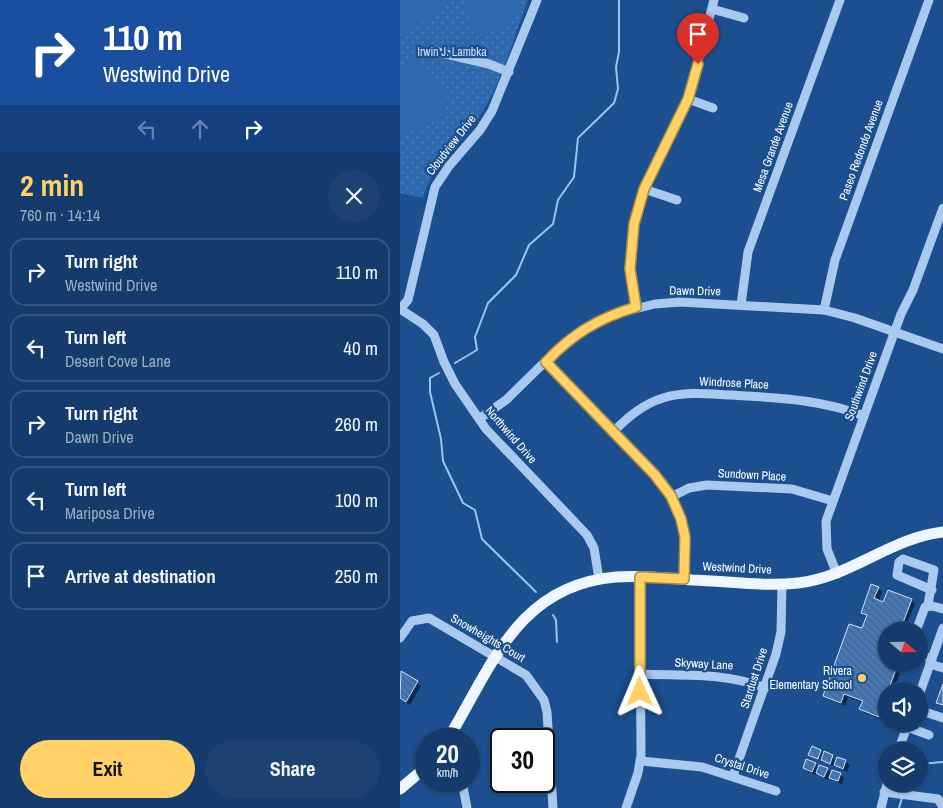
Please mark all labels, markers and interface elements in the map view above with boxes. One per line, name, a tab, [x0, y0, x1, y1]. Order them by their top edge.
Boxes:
pin	[677, 13, 719, 64]
text: 110 m	[103, 14, 183, 61]
icon: right	[20, 20, 85, 85]
icon: arrive	[684, 20, 712, 48]
park label: Irwin J. Lambka	[417, 44, 487, 60]
text: Westwind Drive	[103, 59, 230, 89]
street label: Paseo Redondo Avenue	[835, 97, 887, 203]
street label: Mesa Grande Avenue	[749, 100, 797, 194]
street label: Cloudview Drive	[422, 112, 480, 178]
icon: left	[133, 115, 161, 143]
icon: ahead	[186, 115, 214, 143]
icon: right	[239, 115, 267, 143]
text: 2 min	[20, 165, 84, 205]
button: close	[328, 170, 380, 222]
text: 760 m · 14:14	[20, 204, 100, 226]
text: Turn right	[65, 248, 137, 274]
icon: right	[22, 258, 50, 286]
text: 110 m	[336, 259, 378, 285]
text: Westwind Drive	[65, 274, 157, 296]
street label: Dawn Drive	[669, 283, 721, 299]
text: Turn left	[65, 324, 126, 350]
icon: left	[22, 334, 50, 362]
text: 40 m	[343, 335, 378, 361]
street label: Southwind Drive	[841, 349, 881, 423]
text: Desert Cove Lane	[65, 350, 171, 372]
street label: Windrose Place	[699, 373, 769, 393]
text: Turn right	[65, 400, 137, 426]
street label: Northwind Drive	[482, 403, 540, 467]
icon: right	[22, 410, 50, 438]
text: 260 m	[335, 411, 378, 437]
text: Dawn Drive	[65, 426, 134, 448]
street label: Sundown Place	[717, 465, 787, 485]
text: Turn left	[65, 476, 126, 502]
icon: left	[22, 486, 50, 514]
text: 100 m	[335, 487, 378, 513]
text: Mariposa Drive	[65, 502, 155, 524]
street label: Westwind Drive	[702, 558, 772, 578]
icon: arrive	[22, 562, 50, 590]
text: Arrive at destination	[65, 563, 216, 589]
text: 250 m	[335, 563, 378, 589]
street label: Snowheights Court	[448, 610, 528, 666]
north arrow	[878, 622, 928, 672]
map controls	[878, 622, 928, 792]
street label: Stardust Drive	[737, 646, 771, 710]
street label: Skyway Lane	[674, 654, 734, 674]
place label: Rivera Elementary School	[769, 663, 853, 693]
position arrow	[613, 665, 665, 717]
marker: Rivera Elementary School	[856, 672, 868, 684]
button: sound	[878, 682, 928, 732]
speed limit sign: 30	[490, 728, 555, 793]
text: 20	[436, 737, 459, 771]
button: Exit	[20, 740, 195, 798]
button: Share	[205, 740, 380, 798]
button: layers	[878, 742, 928, 792]
street label: Crystal Drive	[712, 750, 772, 782]
text: km/h	[437, 765, 458, 781]

